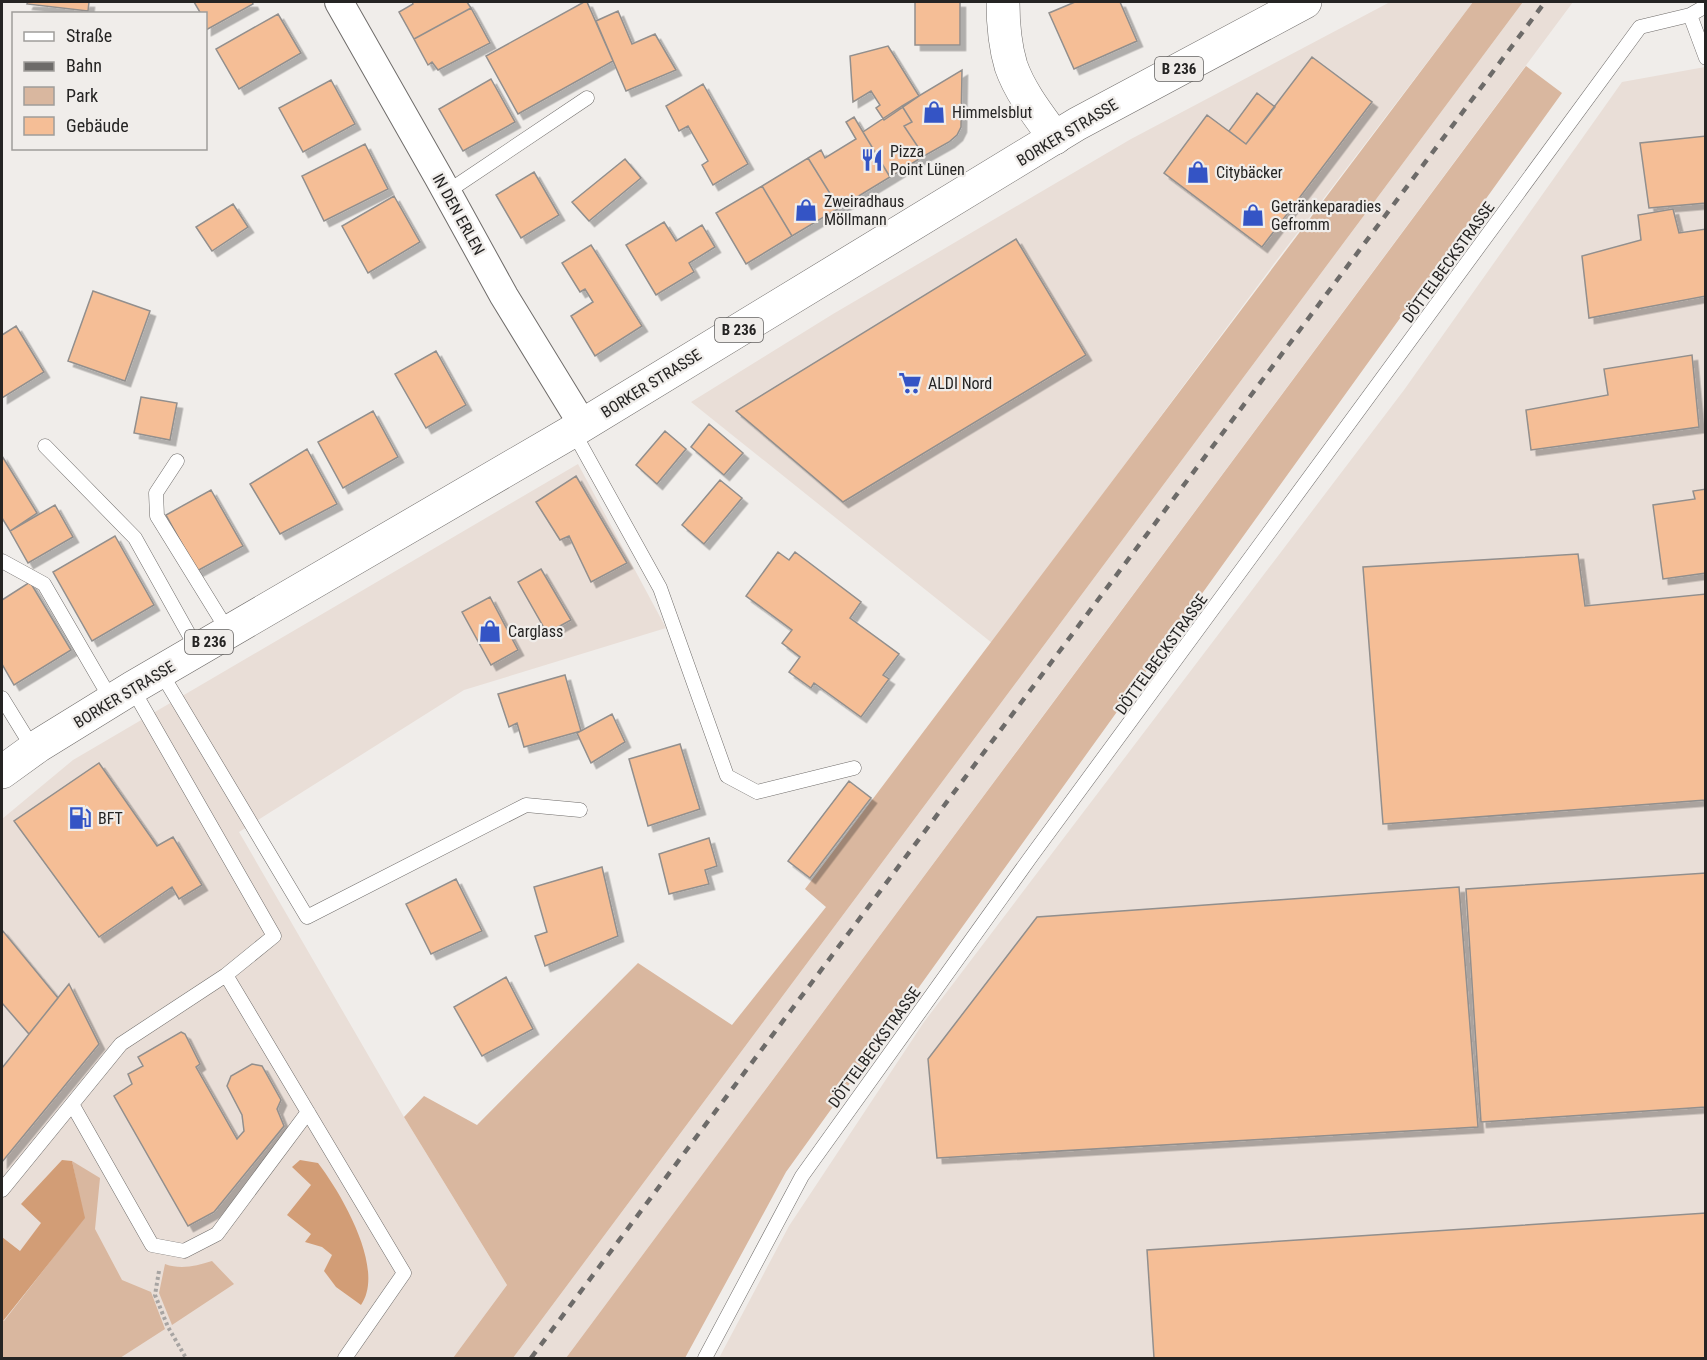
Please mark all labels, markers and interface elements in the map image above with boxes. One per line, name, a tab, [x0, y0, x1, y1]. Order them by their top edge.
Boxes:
legend	[12, 12, 207, 150]
text: Straße	[66, 25, 112, 46]
text: Bahn	[66, 55, 102, 76]
road number: B 236	[1155, 57, 1203, 81]
text: Park	[66, 85, 98, 106]
street label: BORKER STRASSE	[1013, 95, 1121, 170]
shop icon: Himmelsblut	[921, 99, 947, 125]
place label: Himmelsblut	[952, 103, 1032, 122]
text: Gebäude	[66, 115, 129, 136]
place label: Pizza Point Lünen	[890, 142, 965, 179]
restaurant icon: Pizza Point Lünen	[859, 147, 885, 173]
shop icon: Citybäcker	[1185, 159, 1211, 185]
place label: Citybäcker	[1216, 163, 1283, 182]
street label: IN DEN ERLEN	[428, 170, 489, 258]
place label: Zweiradhaus Möllmann	[824, 192, 904, 229]
shop icon: Zweiradhaus Möllmann	[793, 197, 819, 223]
place label: Getränkeparadies Gefromm	[1271, 197, 1381, 234]
street label: DÖTTELBECKSTRASSE	[1398, 198, 1499, 326]
shop icon: Getränkeparadies Gefromm	[1240, 202, 1266, 228]
road number: B 236	[715, 318, 763, 342]
street label: BORKER STRASSE	[598, 345, 705, 422]
supermarket icon: ALDI Nord	[897, 370, 923, 396]
place label: ALDI Nord	[928, 374, 992, 393]
street label: DÖTTELBECKSTRASSE	[1111, 590, 1212, 718]
shop icon: Carglass	[477, 618, 503, 644]
place label: Carglass	[508, 622, 563, 641]
road number: B 236	[185, 630, 233, 654]
street label: BORKER STRASSE	[70, 657, 178, 732]
fuel station icon: BFT	[67, 805, 93, 831]
place label: BFT	[98, 809, 123, 828]
street label: DÖTTELBECKSTRASSE	[824, 983, 925, 1111]

